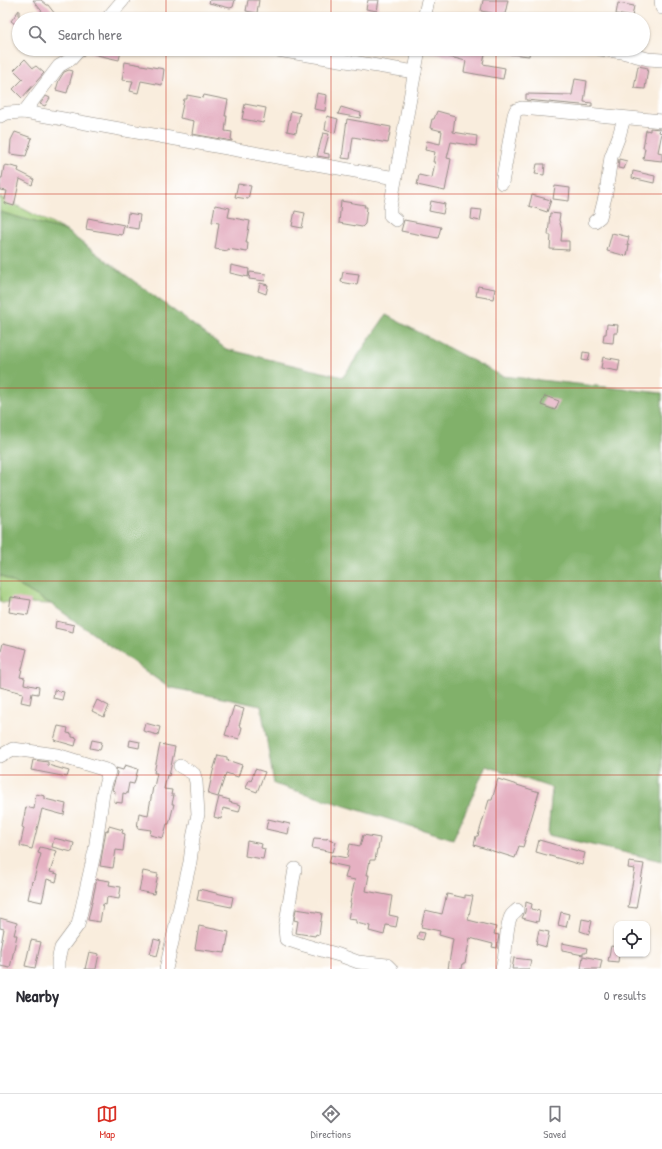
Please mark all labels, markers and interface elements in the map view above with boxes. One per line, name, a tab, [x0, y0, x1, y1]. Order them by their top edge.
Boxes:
search box	[12, 12, 650, 56]
icon: search	[26, 23, 48, 45]
text: Search here	[58, 24, 122, 45]
map controls	[614, 921, 650, 957]
button: locate	[614, 921, 650, 957]
text: Nearby	[16, 984, 59, 1007]
text: 0 results	[604, 986, 646, 1004]
tab: Map	[96, 1103, 118, 1141]
tab: Directions	[311, 1103, 351, 1141]
tab: Saved	[543, 1103, 566, 1141]

